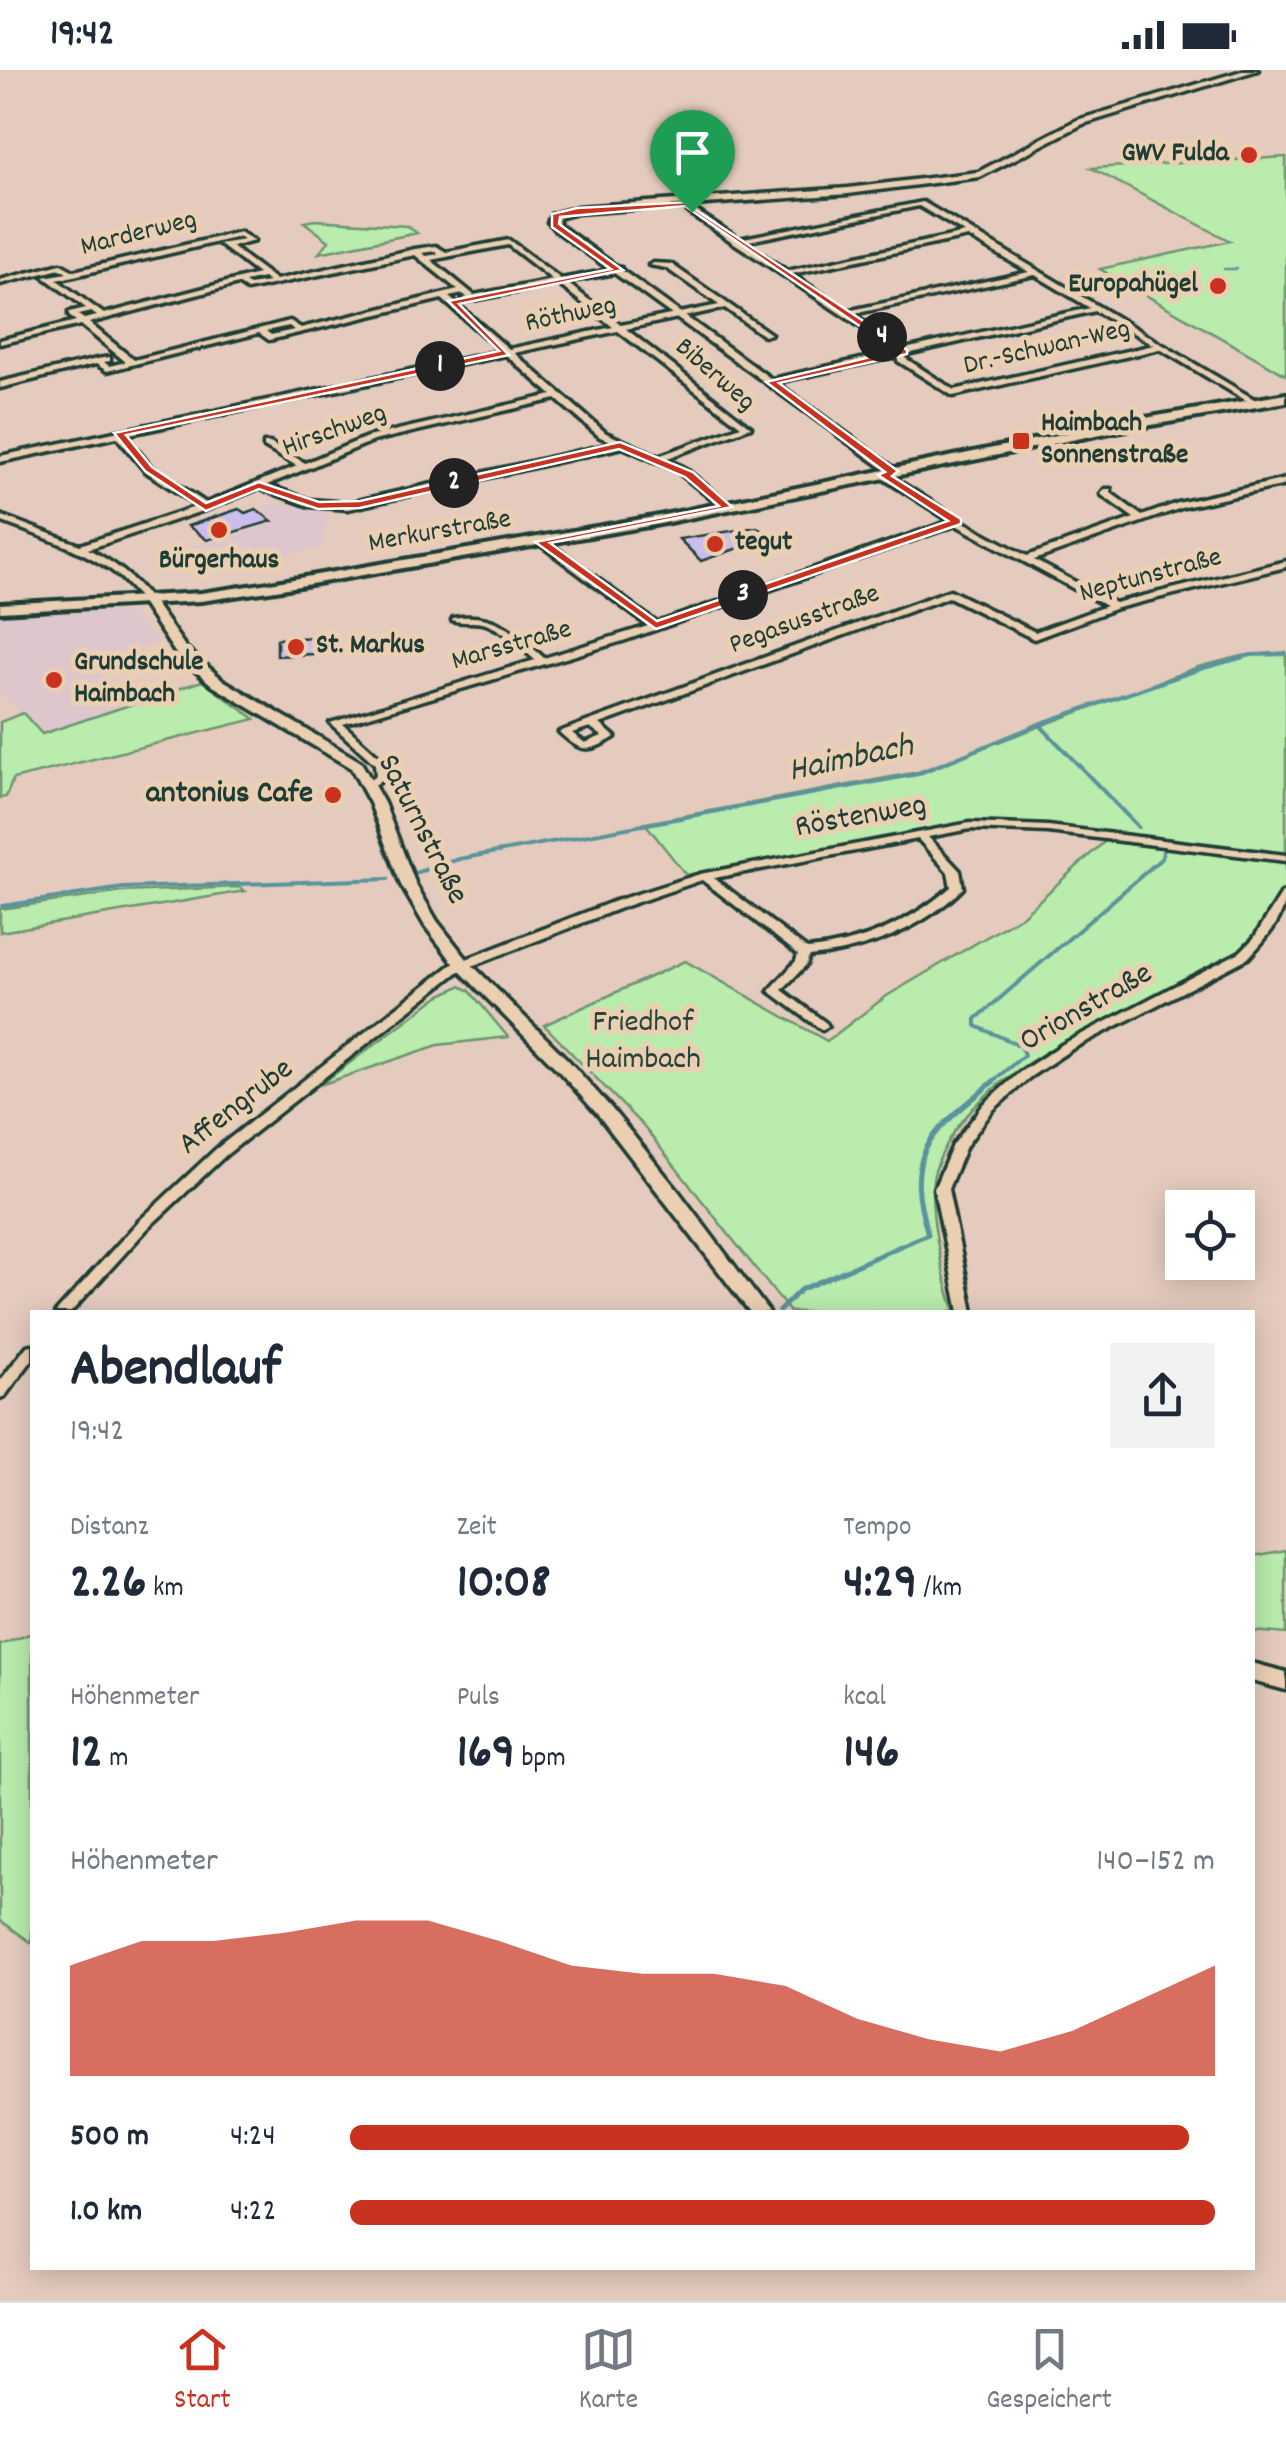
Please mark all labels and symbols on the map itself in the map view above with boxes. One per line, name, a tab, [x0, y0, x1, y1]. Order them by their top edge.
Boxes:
pin	[650, 110, 735, 213]
place label: GWV Fulda	[1121, 135, 1230, 175]
marker: GWV Fulda	[1238, 144, 1260, 166]
street label: Marderweg	[77, 201, 201, 269]
place label: Europahügel	[1068, 266, 1198, 306]
marker: Europahügel	[1207, 275, 1229, 297]
street label: Röthweg	[522, 287, 620, 345]
street label: Dr.-Schwan-Weg	[960, 310, 1134, 388]
pin: 4	[857, 312, 907, 362]
street label: Biberweg	[665, 329, 763, 423]
pin: 1	[415, 341, 465, 391]
street label: Hirschweg	[277, 395, 393, 469]
place label: Haimbach Sonnenstraße	[1041, 405, 1188, 477]
marker: Haimbach Sonnenstraße	[1010, 430, 1032, 452]
pin: 2	[429, 458, 479, 508]
street label: Merkurstraße	[365, 501, 515, 565]
marker: Bürgerhaus	[208, 519, 230, 541]
place label: tegut	[735, 524, 793, 564]
marker: tegut	[704, 533, 726, 555]
street label: Neptunstraße	[1075, 539, 1227, 615]
place label: Bürgerhaus	[159, 542, 279, 582]
pin: 3	[718, 570, 768, 620]
street label: Pegasusstraße	[724, 575, 886, 667]
street label: Marsstraße	[447, 611, 577, 683]
place label: St. Markus	[316, 627, 425, 667]
marker: St. Markus	[285, 636, 307, 658]
place label: Grundschule Haimbach	[74, 644, 204, 716]
marker: Grundschule Haimbach	[43, 669, 65, 691]
water label: Haimbach	[784, 722, 919, 798]
street label: Saturnstraße	[364, 747, 478, 913]
place label: antonius Cafe	[146, 772, 313, 818]
marker: antonius Cafe	[322, 784, 344, 806]
street label: Röstenweg	[792, 784, 930, 852]
street label: Orionstraße	[1012, 952, 1162, 1066]
park label: Friedhof Haimbach	[585, 1001, 701, 1084]
street label: Affengrube	[169, 1048, 305, 1168]

